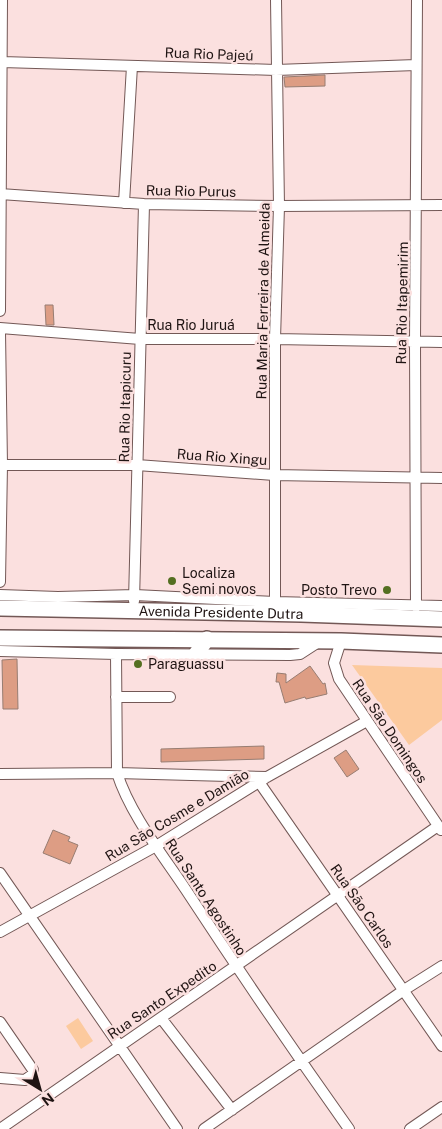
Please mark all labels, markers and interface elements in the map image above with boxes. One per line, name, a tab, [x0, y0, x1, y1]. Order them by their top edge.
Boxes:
street label: Rua Rio Pajeú	[164, 44, 254, 64]
street label: Rua Rio Purus	[146, 182, 236, 200]
street label: Rua Maria Ferreira de Almeida	[253, 203, 273, 399]
street label: Rua Rio Itapemirim	[393, 241, 411, 365]
street label: Rua Rio Juruá	[147, 317, 235, 333]
street label: Rua Rio Itapicuru	[116, 351, 134, 463]
street label: Rua Rio Xingu	[176, 446, 268, 468]
place label: Localiza Semi novos	[182, 565, 256, 597]
marker: Localiza Semi novos	[166, 575, 178, 587]
place label: Posto Trevo	[301, 582, 377, 598]
marker: Posto Trevo	[381, 584, 393, 596]
street label: Avenida Presidente Dutra	[138, 603, 303, 622]
place label: Paraguassu	[148, 656, 224, 672]
marker: Paraguassu	[132, 658, 144, 670]
street label: Rua São Domingos	[349, 676, 431, 786]
street label: Rua São Cosme e Damião	[102, 766, 252, 864]
street label: Rua Santo Agostinho	[162, 836, 250, 958]
street label: Rua São Carlos	[327, 861, 397, 951]
street label: Rua Santo Expedito	[105, 958, 220, 1042]
north arrow	[15, 1064, 65, 1114]
text: N	[39, 1090, 57, 1109]

